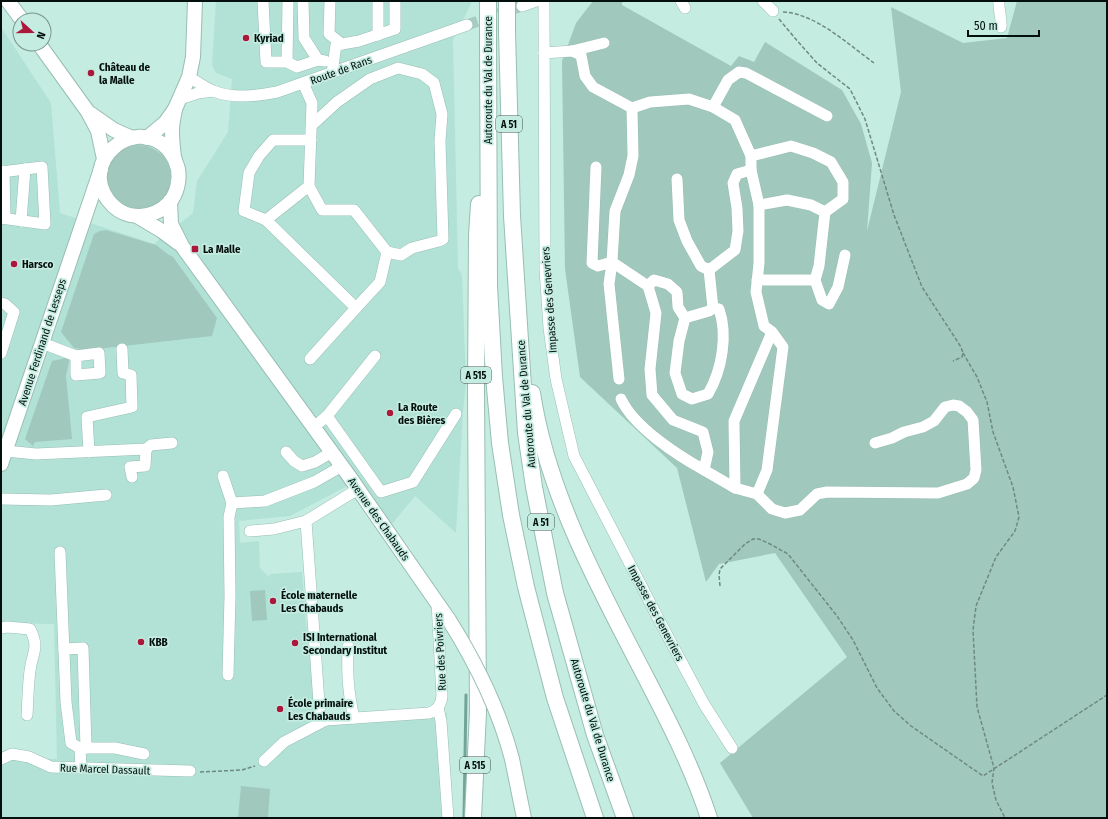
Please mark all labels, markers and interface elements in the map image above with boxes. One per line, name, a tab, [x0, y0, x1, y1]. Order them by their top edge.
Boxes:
north arrow	[12, 12, 52, 52]
scale bar	[968, 12, 1039, 38]
street label: Autoroute du Val de Durance	[482, 16, 495, 144]
text: 50 m	[974, 19, 998, 33]
text: N	[34, 30, 48, 41]
place label: Kyriad	[254, 32, 284, 45]
marker: Kyriad	[241, 33, 251, 43]
street label: Route de Rans	[309, 53, 374, 88]
place label: Château de la Malle	[99, 61, 151, 87]
marker: Château de la Malle	[86, 68, 96, 78]
road number: A 51	[496, 116, 522, 132]
place label: La Malle	[203, 243, 241, 256]
marker: La Malle	[190, 244, 200, 254]
street label: Impasse des Genevriers	[539, 246, 560, 354]
place label: Harsco	[22, 258, 53, 271]
marker: Harsco	[9, 259, 19, 269]
street label: Avenue Ferdinand de Lesseps	[16, 277, 69, 407]
street label: Autoroute du Val de Durance	[514, 340, 539, 468]
road number: A 515	[461, 367, 491, 383]
place label: La Route des Bières	[398, 401, 446, 427]
marker: La Route des Bières	[385, 408, 395, 418]
street label: Avenue des Chabauds	[345, 475, 412, 564]
road number: A 51	[528, 514, 554, 530]
street label: Impasse des Genevriers	[625, 563, 686, 664]
place label: École maternelle Les Chabauds	[281, 588, 358, 615]
marker: École maternelle Les Chabauds	[268, 596, 278, 606]
street label: Rue des Poivriers	[432, 613, 449, 691]
place label: ISI International Secondary Institut	[303, 631, 387, 657]
place label: KBB	[149, 636, 168, 649]
marker: KBB	[136, 637, 146, 647]
marker: ISI International Secondary Institut	[290, 638, 300, 648]
street label: Autoroute du Val de Durance	[568, 657, 617, 783]
place label: École primaire Les Chabauds	[288, 696, 354, 723]
marker: École primaire Les Chabauds	[275, 704, 285, 714]
road number: A 515	[460, 757, 490, 773]
street label: Rue Marcel Dassault	[60, 761, 151, 778]

